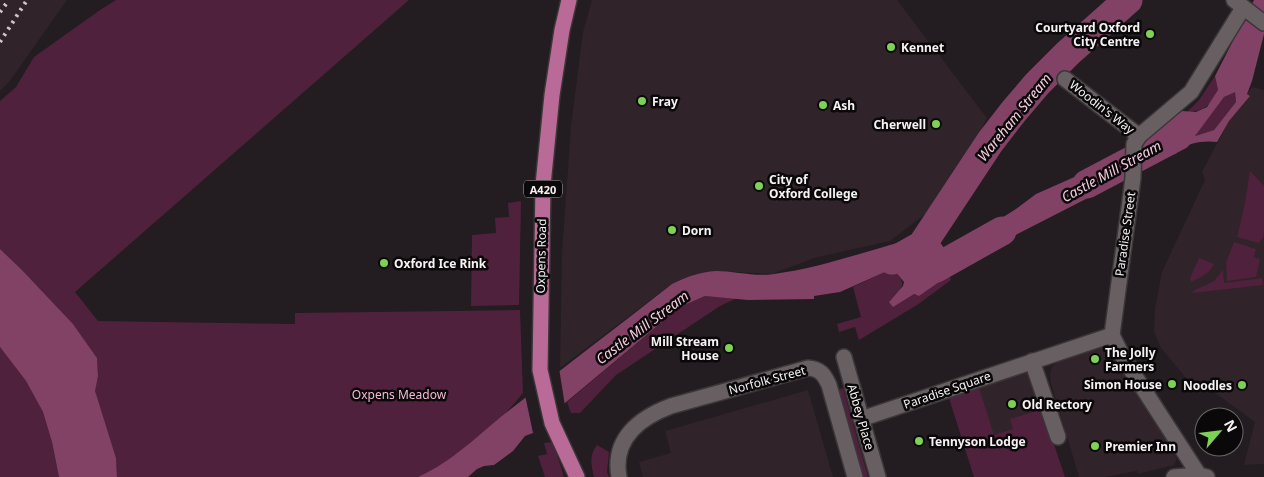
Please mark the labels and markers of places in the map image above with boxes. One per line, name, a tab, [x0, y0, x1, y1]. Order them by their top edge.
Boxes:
place label: Courtyard Oxford City Centre	[1035, 19, 1140, 50]
marker: Courtyard Oxford City Centre	[1144, 28, 1156, 40]
place label: Kennet	[901, 39, 944, 56]
marker: Kennet	[885, 41, 897, 53]
place label: Fray	[652, 93, 678, 110]
marker: Fray	[636, 95, 648, 107]
place label: Ash	[833, 97, 855, 114]
marker: Ash	[817, 99, 829, 111]
place label: Cherwell	[873, 116, 926, 133]
marker: Cherwell	[930, 118, 942, 130]
place label: City of Oxford College	[769, 171, 858, 202]
marker: City of Oxford College	[753, 180, 765, 192]
place label: Dorn	[682, 222, 711, 239]
marker: Dorn	[666, 224, 678, 236]
place label: Oxford Ice Rink	[394, 255, 487, 272]
marker: Oxford Ice Rink	[378, 257, 390, 269]
place label: Mill Stream House	[651, 333, 719, 364]
marker: Mill Stream House	[723, 342, 735, 354]
place label: The Jolly Farmers	[1105, 344, 1156, 375]
marker: The Jolly Farmers	[1089, 353, 1101, 365]
place label: Simon House	[1084, 376, 1162, 393]
place label: Noodles	[1183, 377, 1232, 394]
marker: Simon House	[1166, 378, 1178, 390]
marker: Noodles	[1236, 379, 1248, 391]
place label: Old Rectory	[1022, 396, 1092, 413]
marker: Old Rectory	[1006, 398, 1018, 410]
place label: Tennyson Lodge	[929, 433, 1026, 450]
marker: Tennyson Lodge	[913, 435, 925, 447]
place label: Premier Inn	[1105, 438, 1176, 455]
marker: Premier Inn	[1089, 440, 1101, 452]

